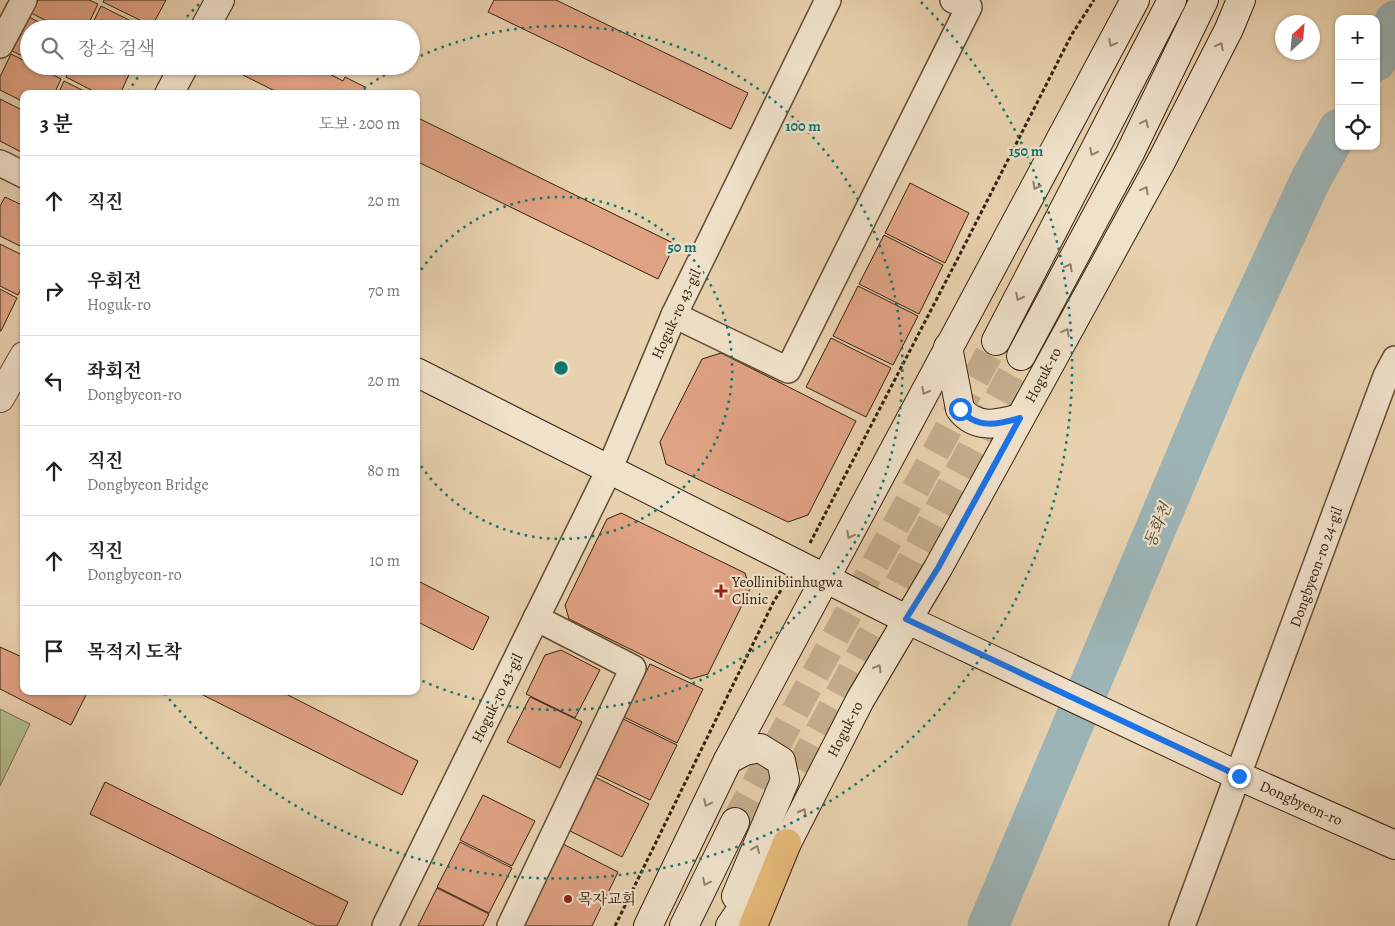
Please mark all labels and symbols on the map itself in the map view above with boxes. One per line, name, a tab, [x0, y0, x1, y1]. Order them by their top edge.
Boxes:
north arrow	[1275, 15, 1320, 60]
one-way arrow	[1108, 38, 1118, 47]
one-way arrow	[1214, 42, 1224, 51]
text: 100 m	[785, 116, 821, 136]
one-way arrow	[1139, 119, 1149, 128]
text: 150 m	[1009, 141, 1044, 161]
one-way arrow	[1089, 147, 1099, 156]
one-way arrow	[1032, 181, 1042, 190]
one-way arrow	[1139, 187, 1149, 196]
text: 50 m	[667, 237, 697, 257]
one-way arrow	[1063, 263, 1073, 272]
street label: Hoguk-ro 43-gil	[646, 266, 706, 362]
one-way arrow	[1015, 291, 1025, 300]
one-way arrow	[1060, 329, 1070, 338]
street label: Hoguk-ro	[1020, 344, 1066, 406]
centre of rings	[552, 359, 570, 377]
one-way arrow	[921, 386, 931, 395]
route start	[949, 398, 972, 421]
water label: 동화천	[1139, 498, 1178, 551]
street label: Dongbyeon-ro 24-gil	[1285, 504, 1347, 630]
one-way arrow	[846, 530, 856, 539]
place label: Yeollinibiinhugwa Clinic	[731, 572, 843, 609]
marker: Yeollinibiinhugwa Clinic	[714, 584, 728, 598]
street label: Hoguk-ro 43-gil	[467, 650, 527, 746]
one-way arrow	[872, 664, 882, 673]
street label: Hoguk-ro	[822, 698, 868, 760]
route end	[1228, 765, 1251, 788]
street label: Dongbyeon-ro	[1256, 776, 1346, 830]
one-way arrow	[703, 798, 713, 807]
one-way arrow	[797, 808, 807, 817]
one-way arrow	[750, 845, 761, 854]
one-way arrow	[702, 876, 712, 885]
place label: 목자교회	[578, 889, 636, 909]
marker: 목자교회	[562, 893, 574, 905]

